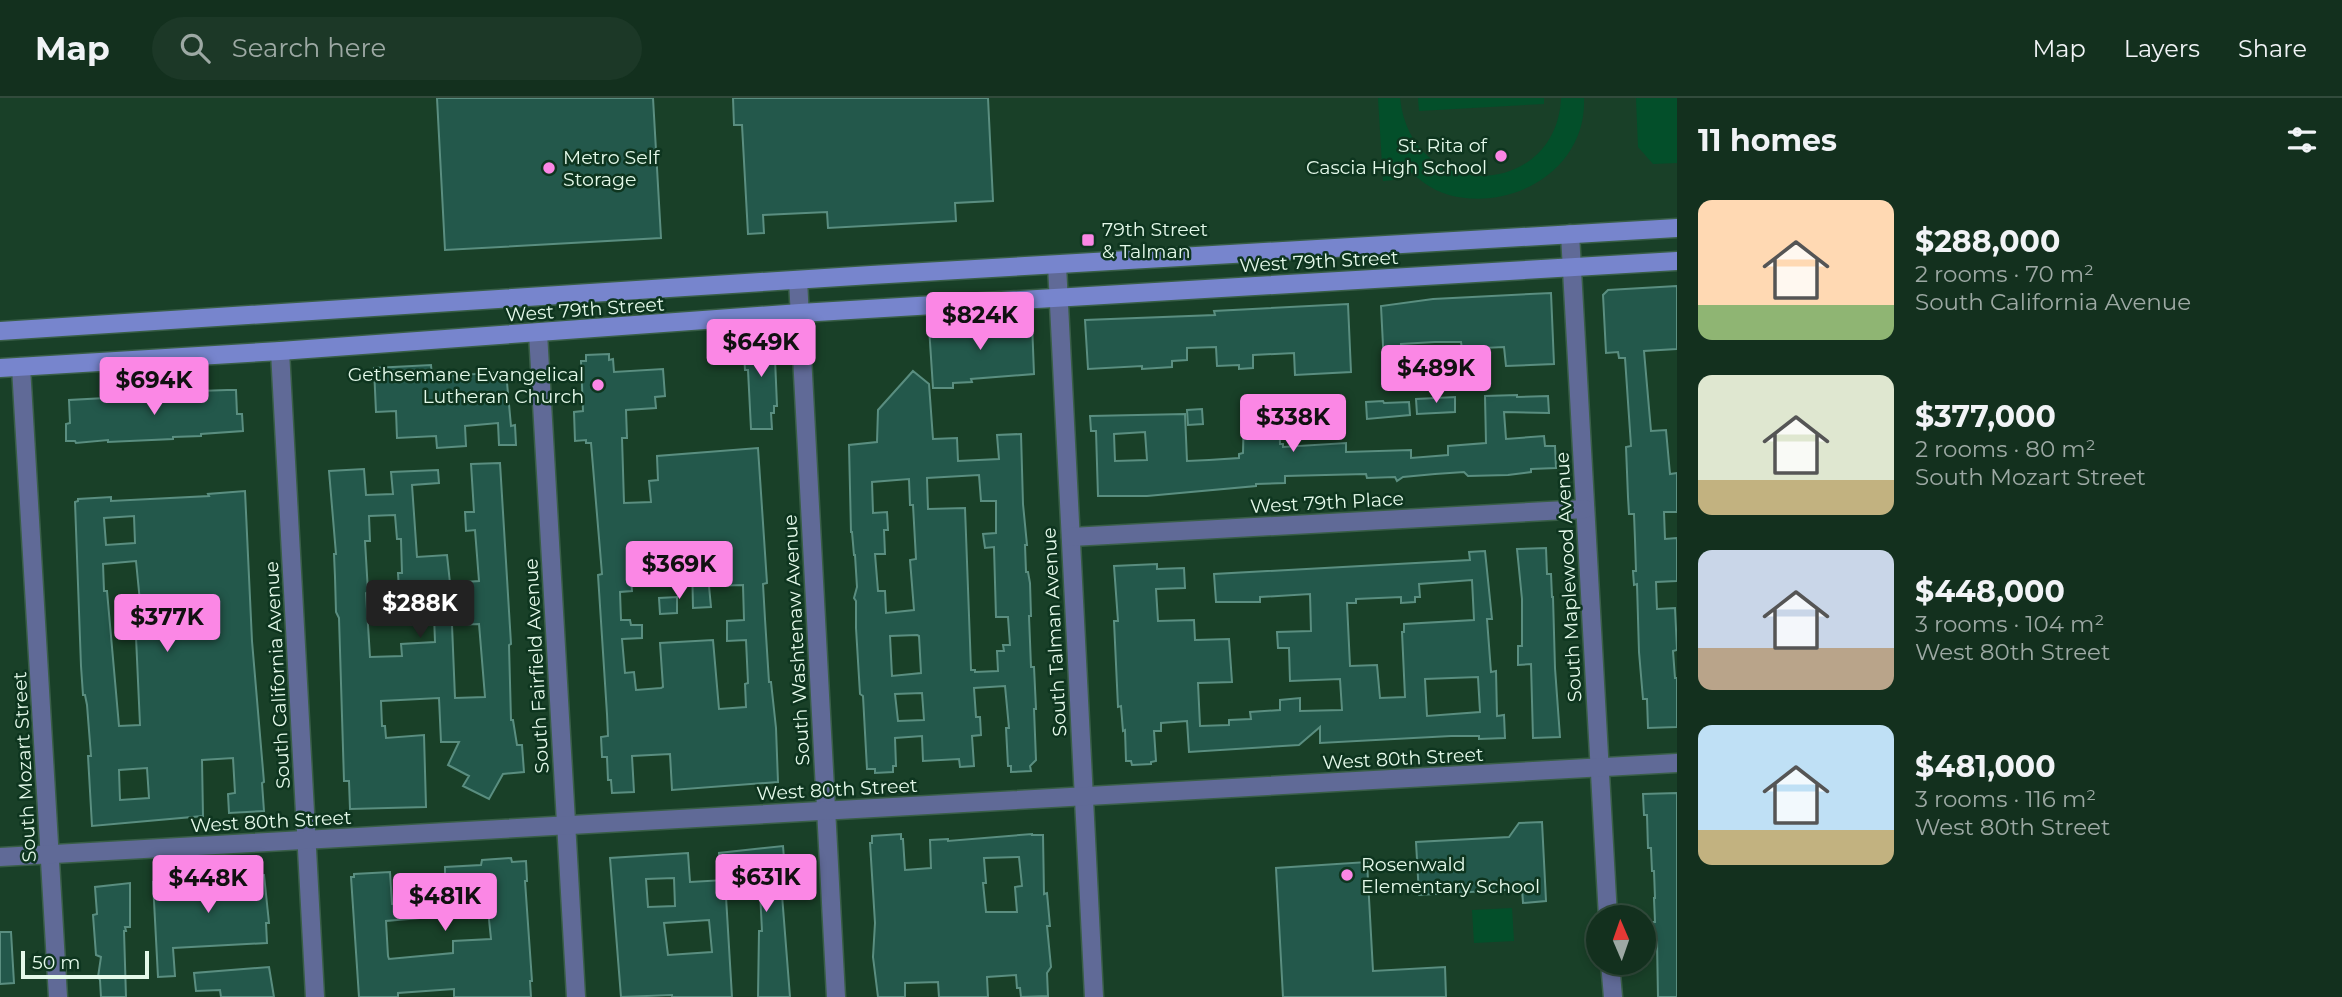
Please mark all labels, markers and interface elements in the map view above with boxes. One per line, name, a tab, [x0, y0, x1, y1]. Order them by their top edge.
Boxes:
search box	[152, 17, 642, 80]
text: Map	[35, 28, 110, 68]
icon: search	[176, 29, 214, 67]
text: Search here	[232, 32, 386, 64]
text: Map	[2032, 34, 2086, 63]
text: Layers	[2124, 34, 2200, 63]
text: Share	[2238, 34, 2307, 63]
icon: filters	[2283, 121, 2321, 159]
text: 11 homes	[1698, 122, 1837, 159]
place label: St. Rita of Cascia High School	[1306, 134, 1489, 179]
place label: Metro Self Storage	[563, 146, 661, 191]
marker: St. Rita of Cascia High School	[1493, 148, 1509, 164]
marker: Metro Self Storage	[541, 160, 557, 176]
place label: 79th Street & Talman	[1102, 218, 1208, 263]
text: $288,000	[1915, 223, 2060, 260]
icon: home	[1754, 228, 1838, 312]
marker: 79th Street & Talman	[1080, 232, 1096, 248]
street label: West 79th Street	[1239, 246, 1400, 277]
text: 2 rooms · 70 m²	[1915, 260, 2094, 288]
text: South California Avenue	[1915, 288, 2191, 316]
street label: West 79th Street	[505, 292, 666, 327]
pin: $824K	[931, 292, 1029, 352]
text: $824K	[942, 301, 1018, 329]
pin: $649K	[712, 320, 810, 379]
text: $649K	[723, 328, 799, 356]
pin: $489K	[1387, 345, 1485, 405]
text: $489K	[1397, 354, 1475, 382]
pin: $694K	[105, 358, 203, 417]
place label: Gethsemane Evangelical Lutheran Church	[348, 363, 584, 408]
text: $694K	[116, 366, 192, 394]
marker: Gethsemane Evangelical Lutheran Church	[590, 377, 606, 393]
pin: $338K	[1244, 394, 1342, 454]
text: $377,000	[1915, 398, 2056, 435]
text: $338K	[1256, 403, 1330, 431]
icon: home	[1754, 403, 1838, 487]
text: 2 rooms · 80 m²	[1915, 435, 2096, 463]
street label: South Maplewood Avenue	[1550, 451, 1587, 703]
text: South Mozart Street	[1915, 463, 2146, 491]
street label: West 79th Place	[1250, 487, 1405, 518]
street label: South Washtenaw Avenue	[778, 514, 815, 766]
street label: South Talman Avenue	[1038, 527, 1071, 737]
pin: $369K	[630, 542, 728, 601]
text: $369K	[642, 550, 716, 578]
street label: South Fairfield Avenue	[519, 558, 554, 774]
street label: South California Avenue	[260, 560, 295, 790]
text: $448,000	[1915, 573, 2065, 610]
icon: home	[1754, 578, 1838, 662]
pin: $288K	[371, 580, 469, 640]
text: $288K	[382, 589, 458, 617]
pin: $377K	[118, 594, 216, 654]
text: $377K	[130, 603, 204, 631]
text: 3 rooms · 104 m²	[1915, 610, 2104, 638]
text: West 80th Street	[1915, 638, 2110, 666]
street label: South Mozart Street	[8, 671, 41, 863]
street label: West 80th Street	[1322, 743, 1484, 774]
text: $481,000	[1915, 748, 2056, 785]
icon: home	[1754, 753, 1838, 837]
street label: West 80th Street	[756, 774, 918, 805]
text: 3 rooms · 116 m²	[1915, 785, 2096, 813]
street label: West 80th Street	[190, 806, 352, 837]
text: West 80th Street	[1915, 813, 2110, 841]
place label: Rosenwald Elementary School	[1361, 853, 1540, 898]
pin: $631K	[717, 854, 815, 914]
pin: $448K	[159, 856, 257, 915]
text: $631K	[732, 863, 800, 891]
text: $448K	[168, 864, 248, 892]
marker: Rosenwald Elementary School	[1339, 867, 1355, 883]
pin: $481K	[396, 874, 494, 933]
text: $481K	[409, 882, 481, 910]
north arrow	[1586, 905, 1656, 975]
map controls	[1586, 905, 1656, 975]
scale bar	[21, 948, 149, 980]
text: 50 m	[32, 951, 80, 974]

